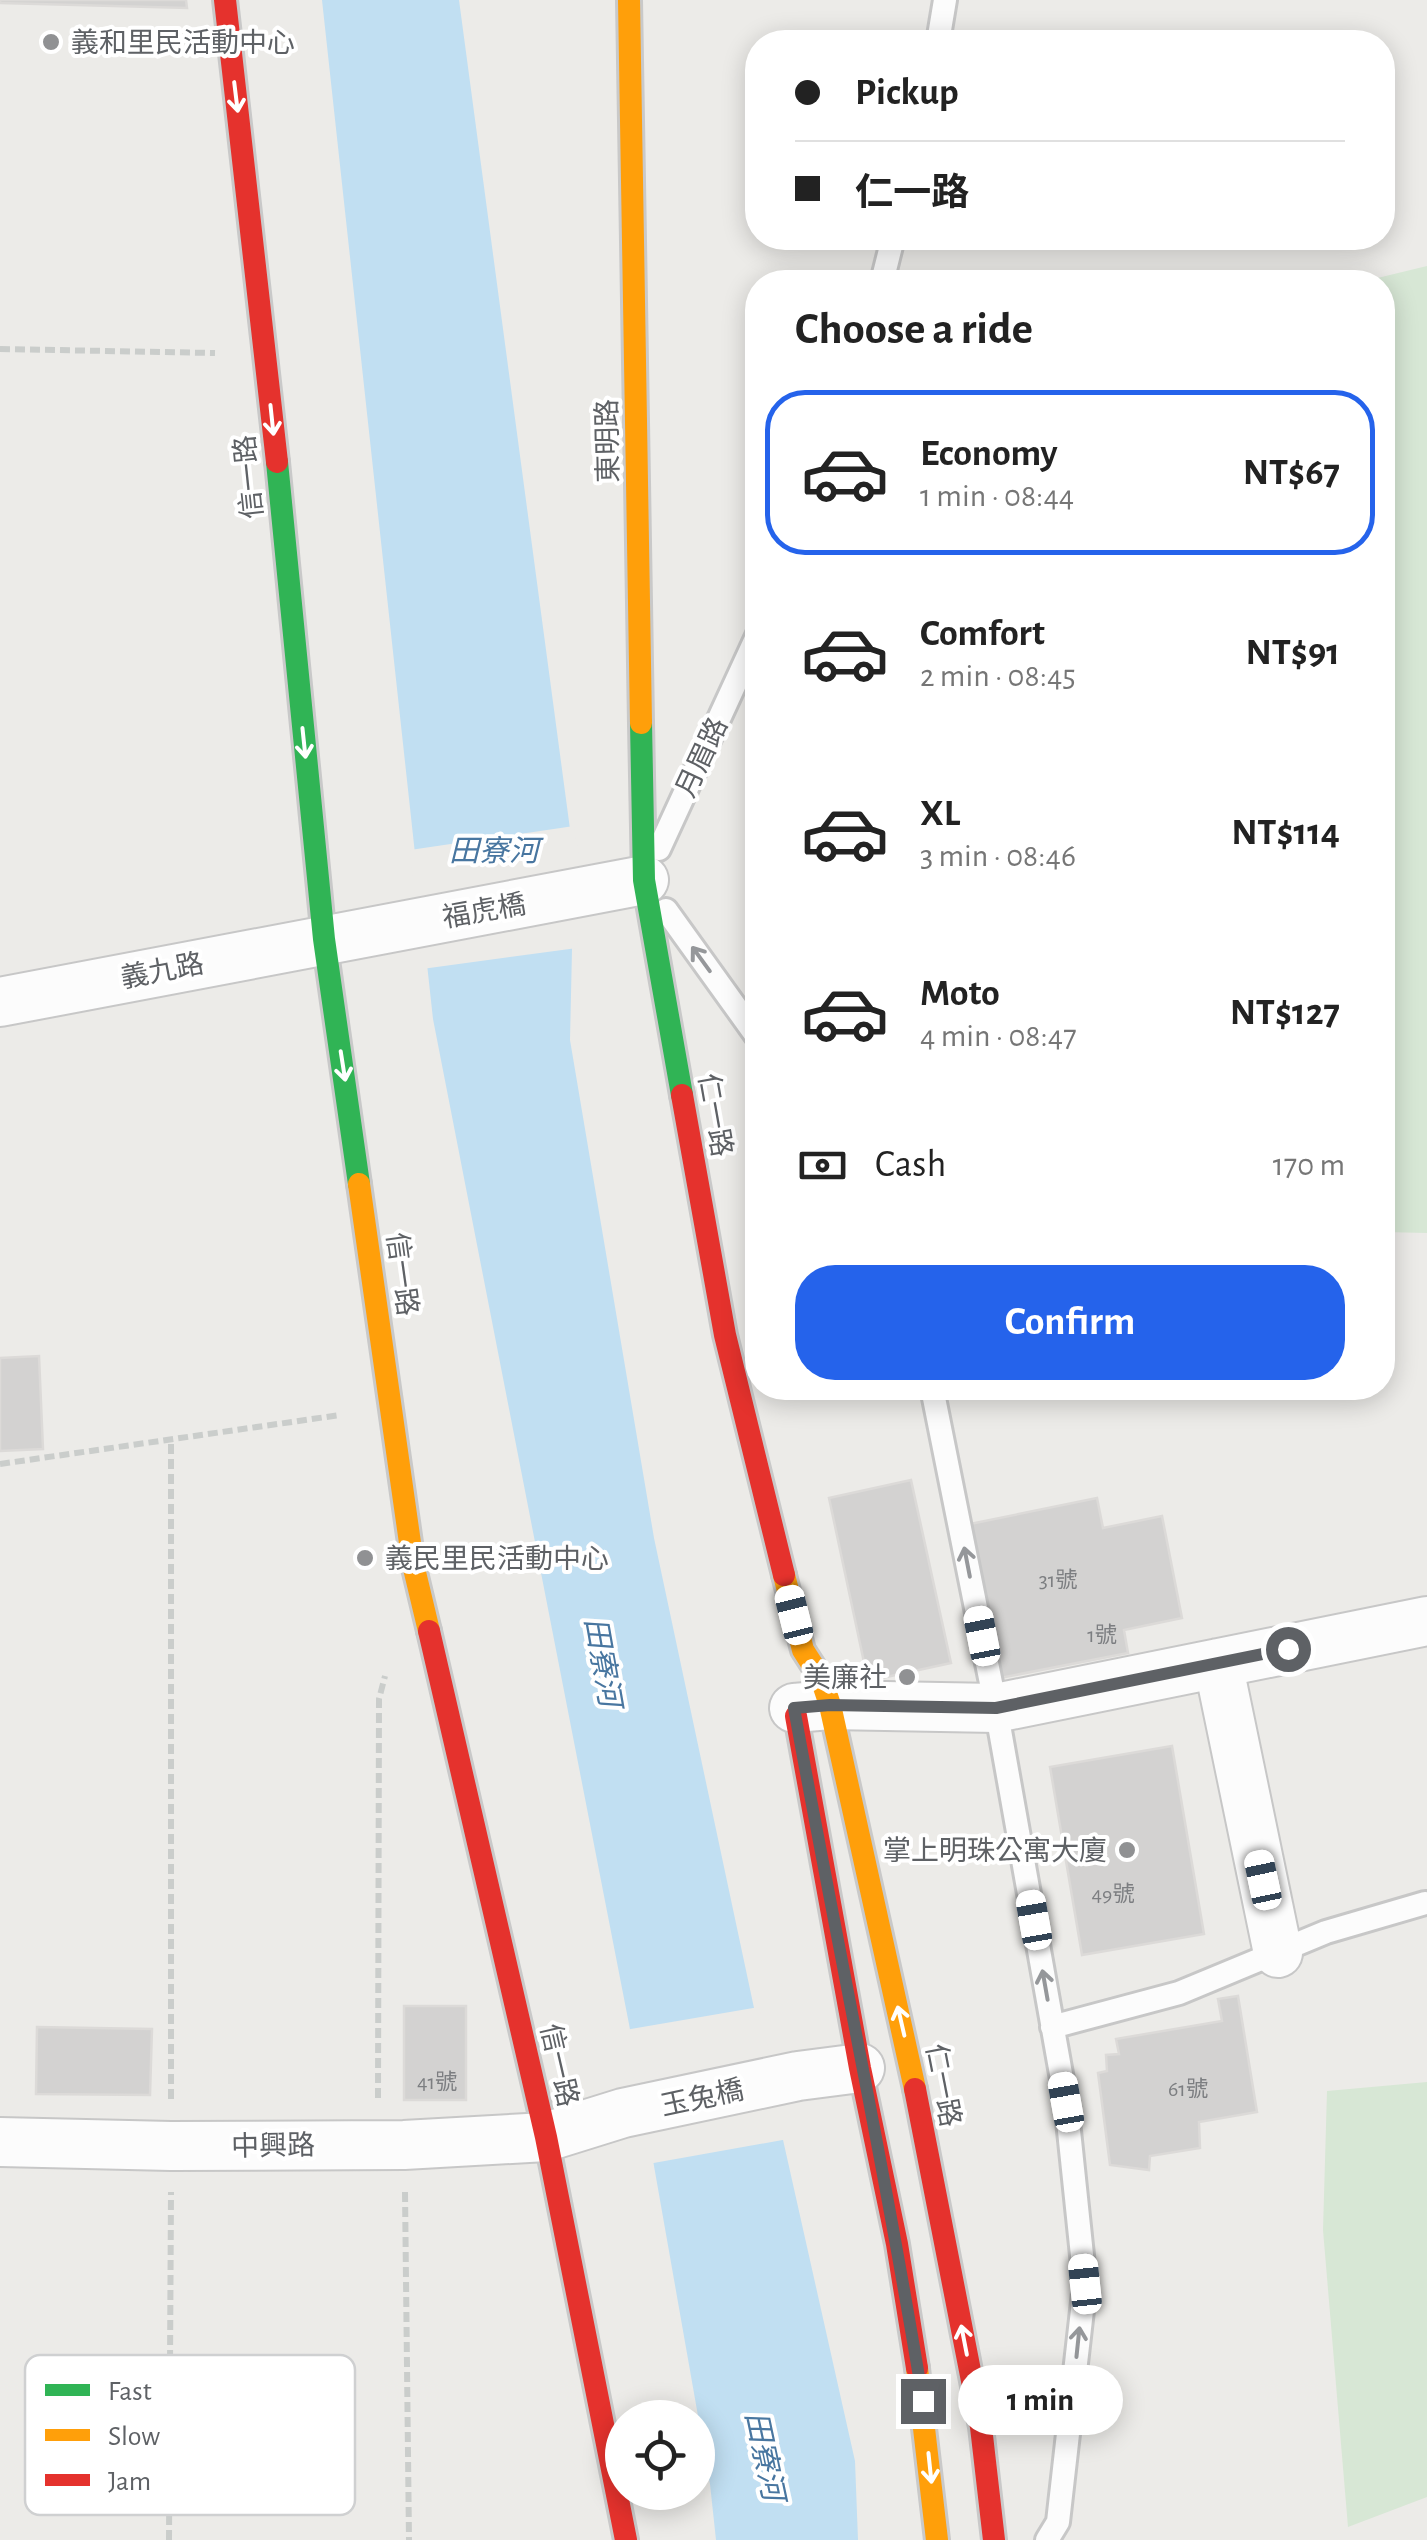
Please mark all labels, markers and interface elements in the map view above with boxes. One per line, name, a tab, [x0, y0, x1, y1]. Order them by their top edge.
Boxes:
place label: 義和里民活動中心	[71, 28, 295, 58]
marker: 義和里民活動中心	[40, 31, 62, 53]
text: Pickup	[855, 74, 959, 112]
one-way arrow	[227, 80, 246, 112]
text: 仁一路	[855, 175, 969, 213]
text: Choose a ride	[795, 307, 1033, 352]
street label: 東明路	[592, 399, 624, 483]
one-way arrow	[263, 403, 282, 435]
icon: car	[800, 428, 890, 518]
street label: 信一路	[230, 434, 268, 520]
text: Economy	[920, 435, 1058, 473]
text: NT$67	[1243, 454, 1340, 492]
text: 1 min · 08:44	[920, 480, 1074, 512]
icon: car	[800, 608, 890, 698]
text: Comfort	[920, 615, 1045, 653]
text: NT$91	[1246, 634, 1340, 672]
text: 2 min · 08:45	[920, 660, 1076, 692]
street label: 月眉路	[671, 713, 733, 802]
one-way arrow	[295, 727, 314, 759]
icon: car	[800, 788, 890, 878]
text: XL	[920, 795, 960, 833]
text: NT$114	[1231, 814, 1340, 852]
water label: 田寮河	[449, 835, 544, 867]
text: 3 min · 08:46	[920, 840, 1076, 872]
street label: 福虎橋	[440, 889, 528, 933]
one-way arrow	[691, 946, 712, 973]
street label: 義九路	[118, 948, 206, 994]
icon: car	[800, 968, 890, 1058]
text: Moto	[920, 975, 1000, 1013]
text: NT$127	[1230, 994, 1340, 1032]
text: 4 min · 08:47	[920, 1020, 1077, 1052]
one-way arrow	[334, 1049, 352, 1082]
street label: 仁一路	[693, 1071, 737, 1159]
icon: cash	[795, 1138, 850, 1193]
text: Cash	[875, 1146, 946, 1184]
text: 170 m	[1273, 1149, 1345, 1181]
street label: 信一路	[381, 1230, 423, 1318]
button: Confirm	[795, 1265, 1345, 1380]
place label: 義民里民活動中心	[385, 1544, 609, 1574]
marker: 義民里民活動中心	[354, 1547, 376, 1569]
one-way arrow	[957, 1547, 976, 1579]
house number: 31號	[1039, 1568, 1077, 1591]
car	[772, 1582, 816, 1648]
car	[962, 1604, 1002, 1668]
water label: 田寮河	[579, 1615, 627, 1714]
house number: 1號	[1087, 1623, 1117, 1646]
route start	[1266, 1627, 1311, 1672]
place label: 美廉社	[803, 1663, 887, 1693]
marker: 美廉社	[896, 1666, 918, 1688]
place label: 掌上明珠公寓大廈	[883, 1836, 1107, 1866]
marker: 掌上明珠公寓大廈	[1116, 1839, 1138, 1861]
car	[1242, 1848, 1284, 1912]
house number: 49號	[1092, 1882, 1134, 1905]
car	[1014, 1888, 1054, 1952]
one-way arrow	[1035, 1969, 1054, 2002]
one-way arrow	[891, 2006, 909, 2038]
street label: 信一路	[535, 2021, 583, 2110]
street label: 仁一路	[920, 2041, 966, 2129]
house number: 41號	[417, 2070, 457, 2093]
car	[1046, 2070, 1086, 2134]
street label: 玉兔橋	[658, 2075, 746, 2121]
house number: 61號	[1168, 2077, 1208, 2100]
street label: 中興路	[231, 2130, 315, 2162]
car	[1067, 2253, 1103, 2315]
one-way arrow	[954, 2325, 973, 2357]
one-way arrow	[1069, 2326, 1088, 2358]
legend	[25, 2355, 355, 2515]
callout: 1 min	[958, 2366, 1123, 2436]
text: Fast	[108, 2378, 152, 2406]
route end	[901, 2379, 946, 2424]
text: 1 min	[1007, 2384, 1074, 2416]
map controls	[605, 2400, 715, 2510]
button: locate	[605, 2400, 715, 2510]
water label: 田寮河	[740, 2409, 791, 2508]
text: Slow	[108, 2423, 160, 2451]
one-way arrow	[920, 2452, 939, 2484]
text: Jam	[108, 2468, 151, 2496]

